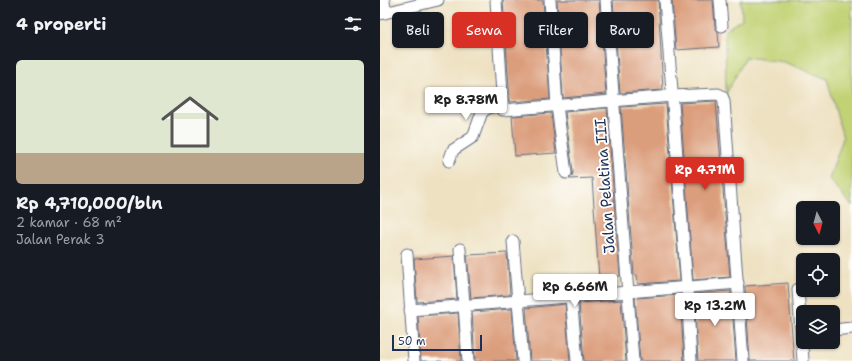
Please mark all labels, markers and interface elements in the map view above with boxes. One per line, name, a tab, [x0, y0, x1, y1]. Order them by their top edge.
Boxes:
chip: Beli	[392, 12, 444, 48]
chip: Sewa	[452, 12, 516, 48]
chip: Filter	[524, 12, 588, 48]
chip: Baru	[596, 12, 654, 48]
text: 4 properti	[16, 13, 106, 35]
icon: filters	[342, 13, 364, 35]
icon: home	[154, 86, 226, 158]
pin: Rp 8.78M	[425, 87, 507, 121]
text: Rp 8.78M	[434, 91, 498, 108]
street label: Jalan Pelatina III	[590, 118, 620, 254]
pin: Rp 4.71M	[664, 157, 746, 191]
text: Rp 4.71M	[675, 161, 735, 178]
text: Rp 4,710,000/bln	[16, 192, 163, 214]
north arrow	[796, 201, 840, 245]
map controls	[796, 201, 840, 349]
text: 2 kamar · 68 m²	[16, 214, 122, 231]
text: Jalan Perak 3	[16, 231, 105, 248]
button: locate	[796, 253, 840, 297]
pin: Rp 6.66M	[534, 274, 616, 308]
text: Rp 6.66M	[542, 278, 608, 295]
pin: Rp 13.2M	[674, 293, 756, 327]
text: Rp 13.2M	[684, 297, 746, 314]
button: layers	[796, 305, 840, 349]
scale bar	[392, 333, 482, 352]
text: 50 m	[398, 334, 426, 349]

